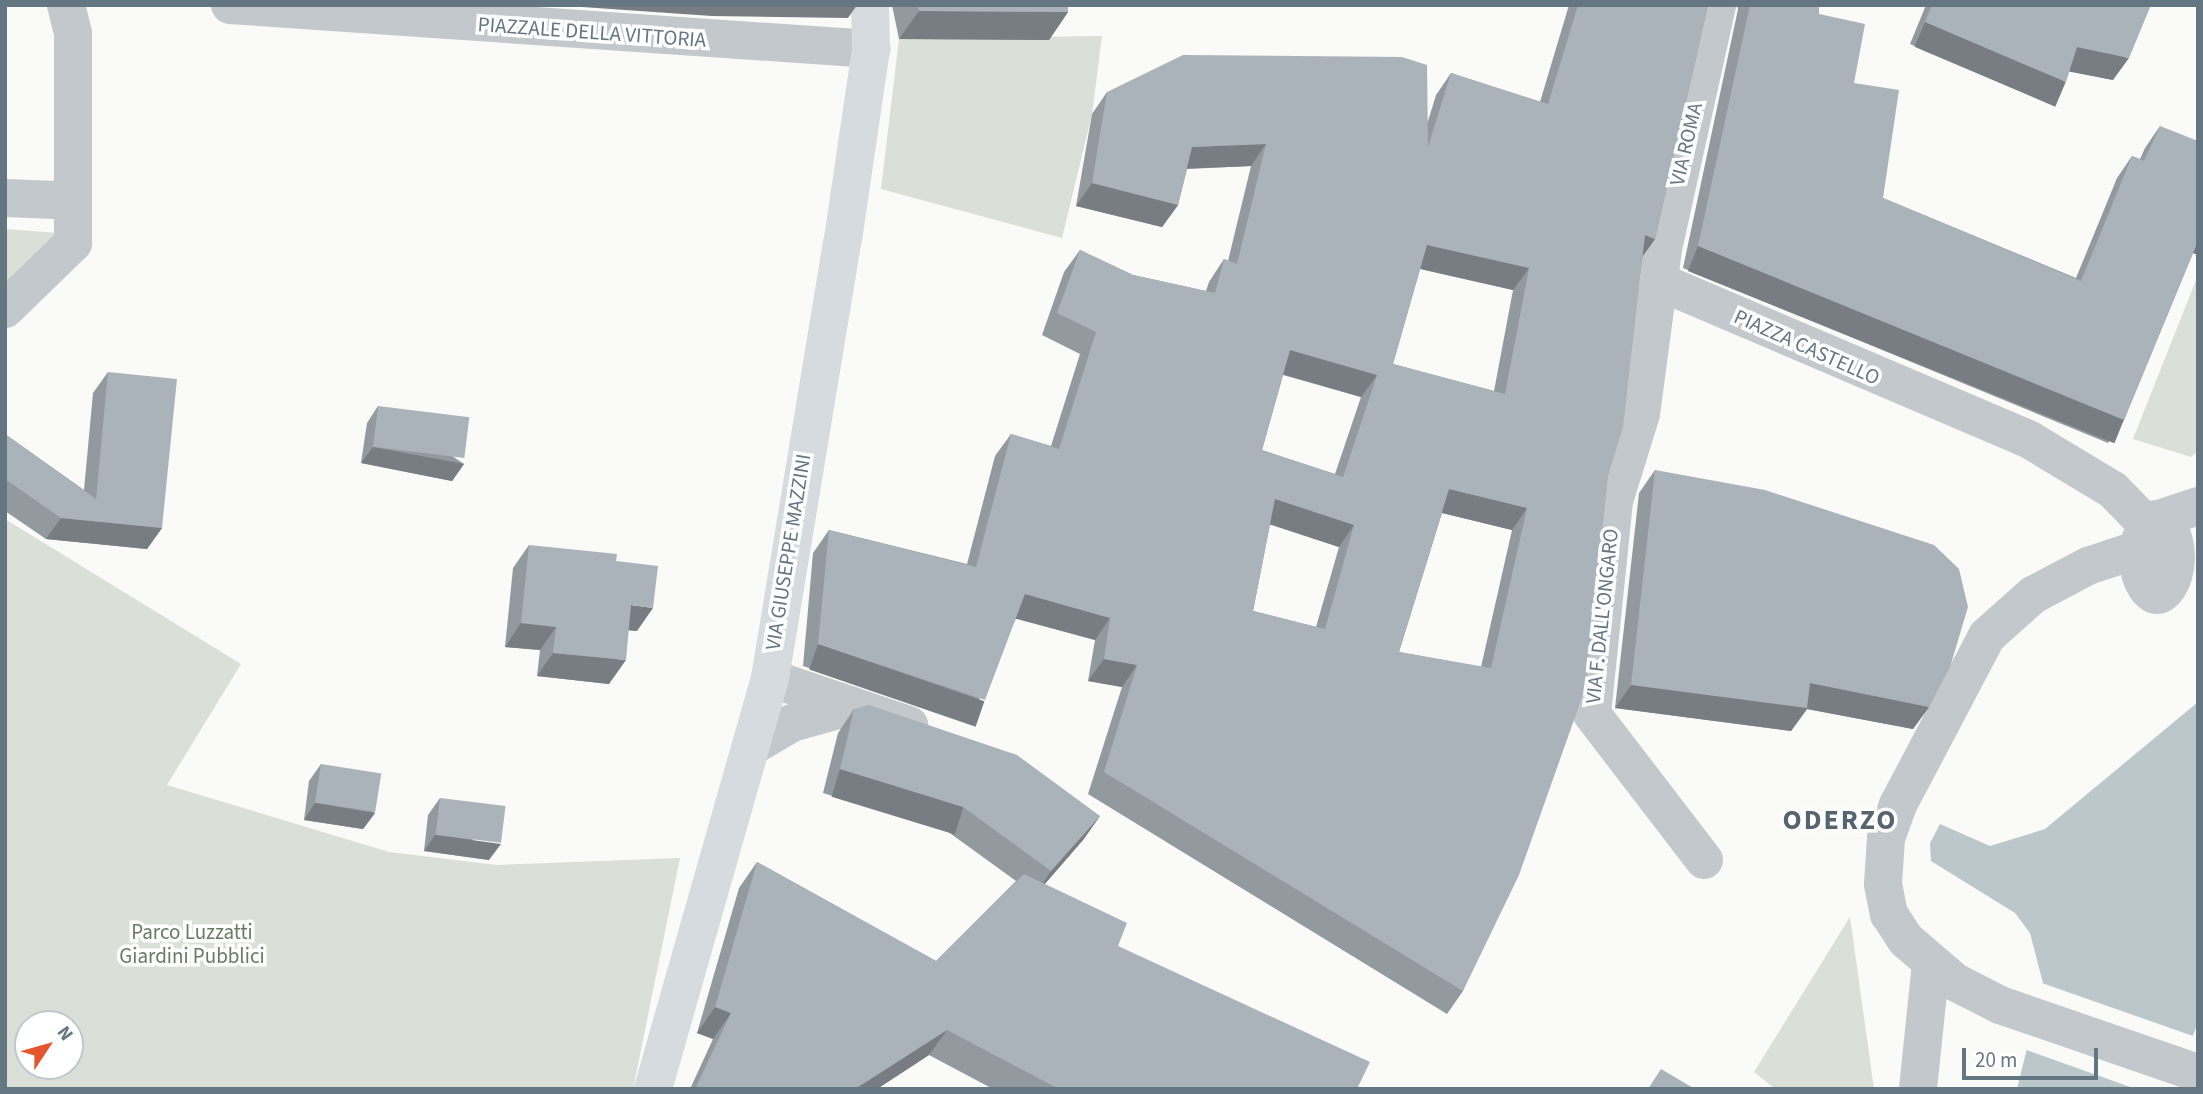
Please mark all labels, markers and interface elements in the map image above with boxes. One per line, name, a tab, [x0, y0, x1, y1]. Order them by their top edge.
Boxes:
street label: PIAZZALE DELLA VITTORIA	[477, 11, 707, 53]
street label: VIA ROMA	[1664, 100, 1708, 188]
street label: PIAZZA CASTELLO	[1730, 304, 1884, 390]
street label: VIA GIUSEPPE MAZZINI	[760, 452, 816, 652]
street label: VIA F. DALL'ONGARO	[1580, 527, 1624, 705]
district label: ODERZO	[1783, 803, 1897, 837]
park label: Parco Luzzatti Giardini Pubblici	[119, 919, 265, 969]
north arrow	[14, 1010, 84, 1080]
text: N	[50, 1020, 79, 1047]
scale bar	[1965, 1034, 2102, 1078]
text: 20 m	[1975, 1045, 2017, 1075]

